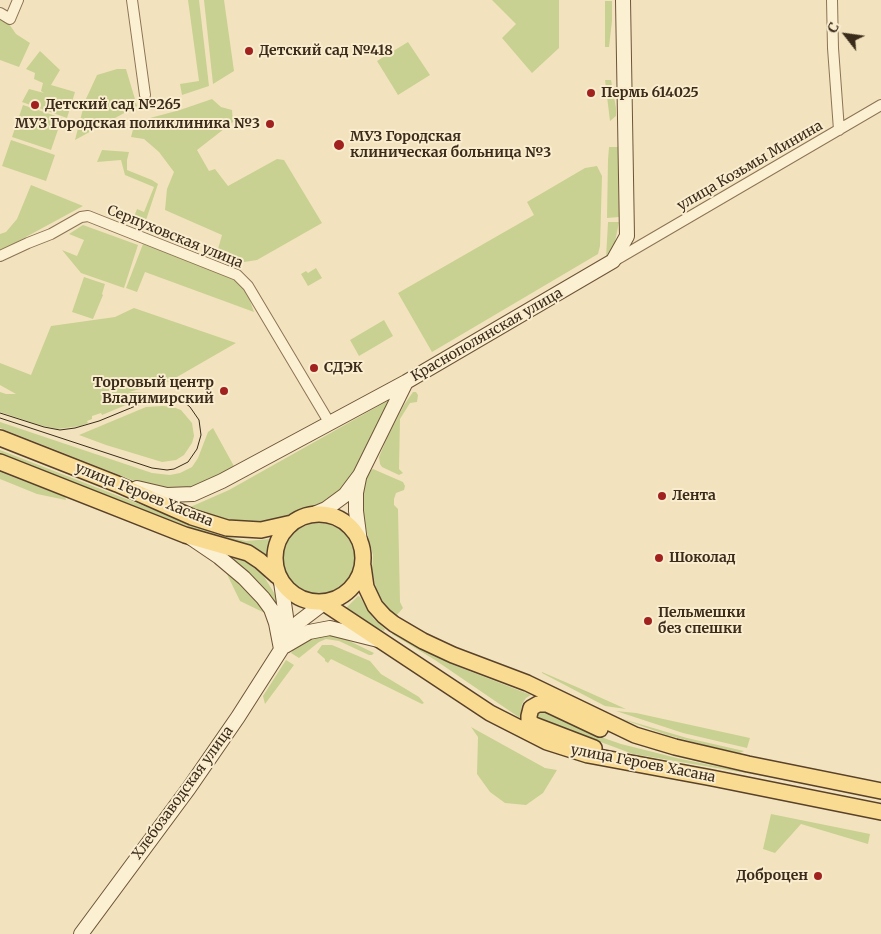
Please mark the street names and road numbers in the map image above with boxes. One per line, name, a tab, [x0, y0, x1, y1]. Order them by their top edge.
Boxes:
street label: улица Козьмы Минина	[674, 117, 826, 215]
street label: Серпуховская улица	[105, 202, 245, 272]
street label: Краснополянская улица	[408, 285, 566, 385]
street label: улица Героев Хасана	[73, 460, 215, 530]
street label: Хлебозаводская улица	[129, 723, 237, 863]
street label: улица Героев Хасана	[569, 742, 717, 786]

